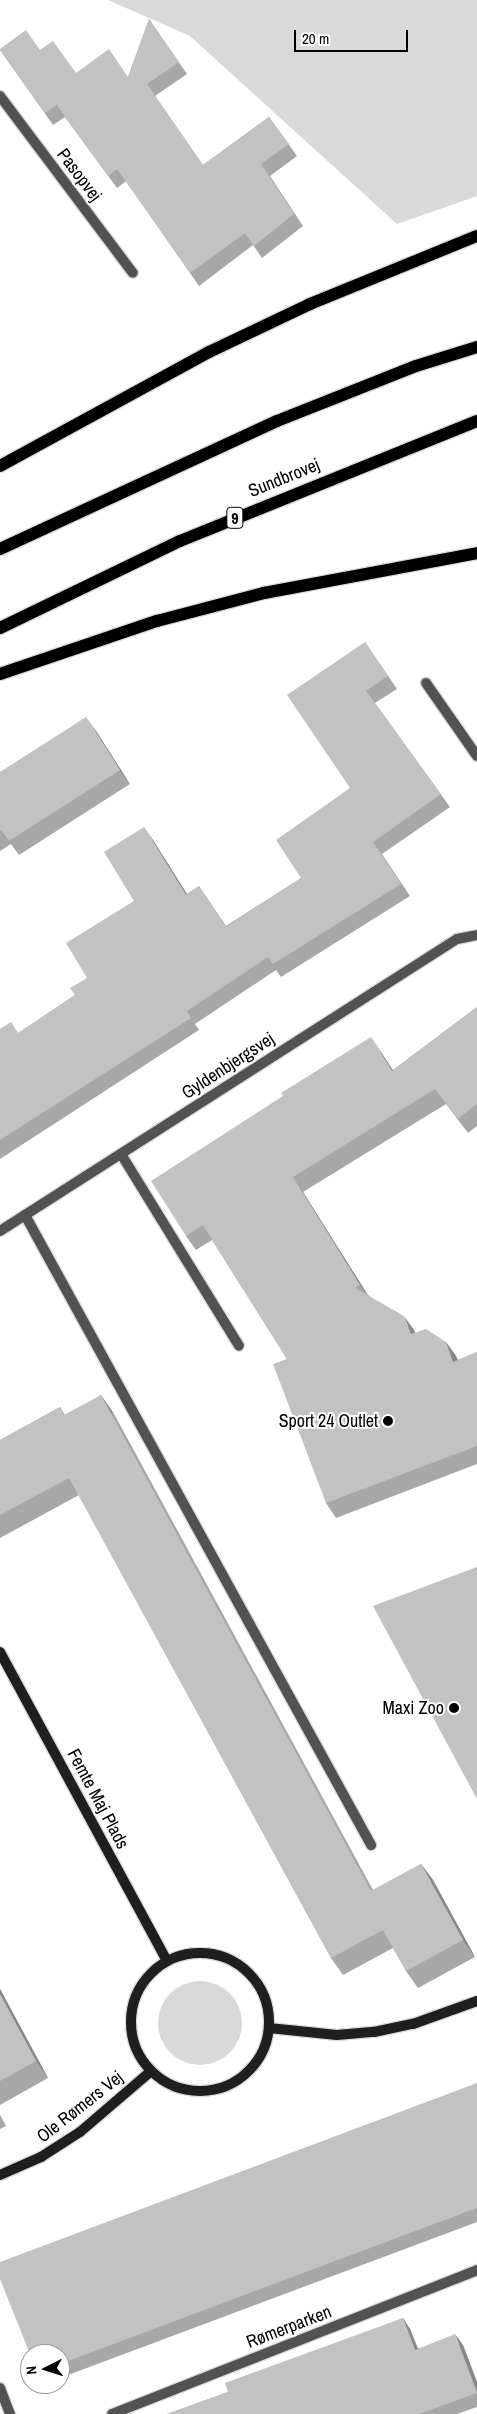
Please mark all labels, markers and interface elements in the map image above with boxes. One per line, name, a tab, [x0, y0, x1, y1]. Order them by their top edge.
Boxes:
scale bar	[297, 20, 411, 52]
text: 20 m	[302, 28, 329, 49]
street label: Pasopvej	[52, 144, 106, 206]
street label: Sundbrovej	[245, 454, 323, 502]
road number: 9	[226, 504, 244, 532]
street label: Gyldenbjergsvej	[178, 1028, 278, 1104]
place label: Sport 24 Outlet	[279, 1410, 378, 1432]
marker: Sport 24 Outlet	[382, 1415, 394, 1427]
place label: Maxi Zoo	[382, 1697, 444, 1719]
marker: Maxi Zoo	[448, 1702, 460, 1714]
street label: Femte Maj Plads	[63, 1745, 133, 1853]
street label: Ole Rømers Vej	[33, 2067, 127, 2147]
street label: Rømerparken	[243, 2301, 335, 2353]
north arrow	[20, 2344, 70, 2394]
text: N	[22, 2365, 40, 2375]

